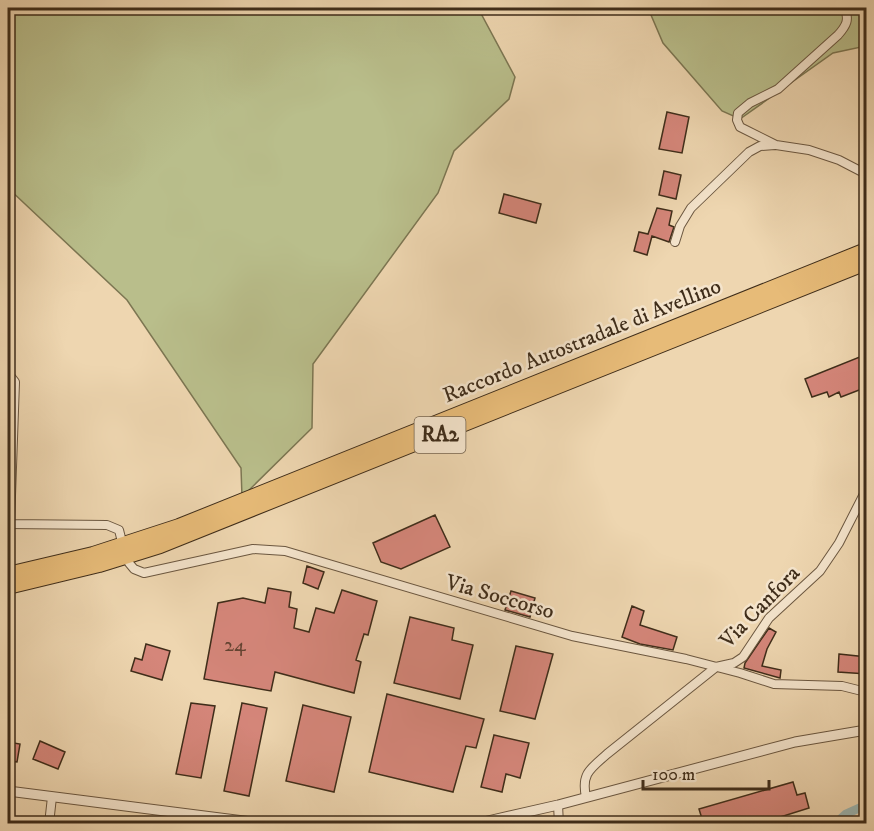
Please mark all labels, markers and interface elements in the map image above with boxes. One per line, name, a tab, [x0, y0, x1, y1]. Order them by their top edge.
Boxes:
street label: Raccordo Autostradale di Avellino	[439, 273, 725, 409]
road number: RA2	[414, 417, 466, 453]
street label: Via Canfora	[713, 560, 806, 655]
street label: Via Soccorso	[442, 568, 557, 625]
house number: 24	[224, 633, 246, 658]
scale bar	[643, 753, 769, 791]
text: 100 m	[652, 764, 695, 786]

